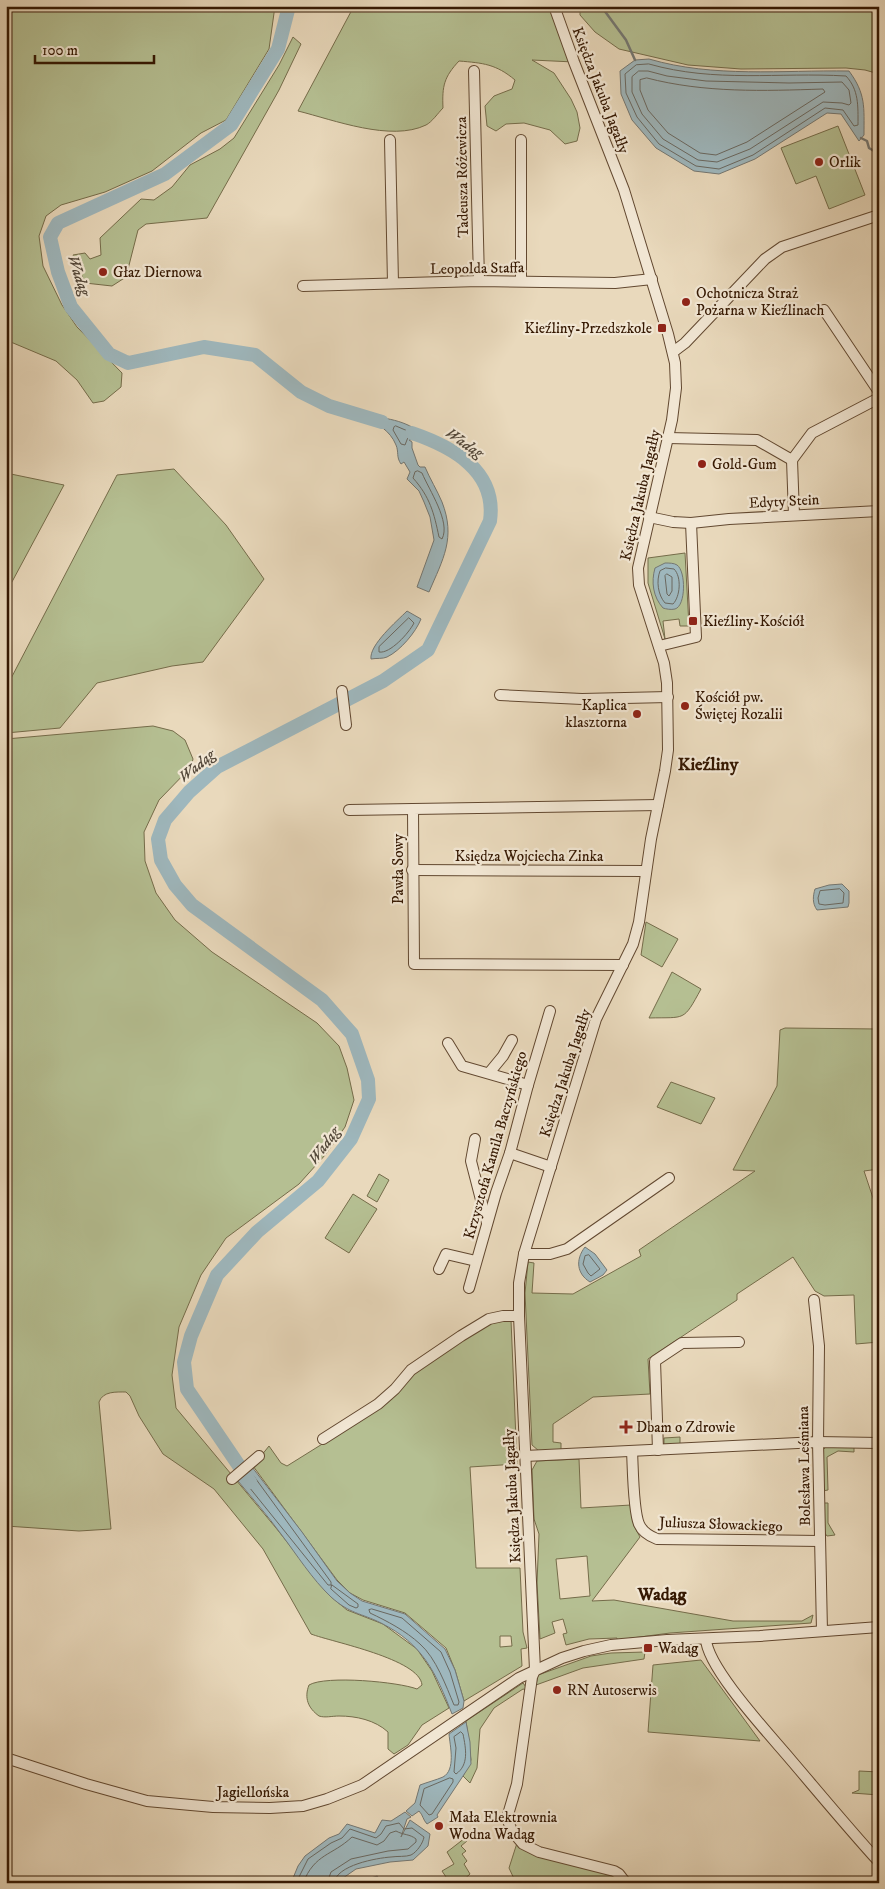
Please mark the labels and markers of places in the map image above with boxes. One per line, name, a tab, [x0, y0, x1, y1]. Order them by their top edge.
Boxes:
place label: Orlik	[829, 153, 861, 172]
marker: Orlik	[813, 156, 825, 168]
place label: Głaz Diernowa	[113, 263, 203, 282]
marker: Głaz Diernowa	[97, 266, 109, 278]
place label: Ochotnicza Straż Pożarna w Kieźlinach	[696, 284, 825, 320]
marker: Ochotnicza Straż Pożarna w Kieźlinach	[680, 296, 692, 308]
place label: Kieźliny-Przedszkole	[524, 319, 652, 338]
marker: Kieźliny-Przedszkole	[656, 322, 668, 334]
place label: Gold-Gum	[712, 455, 777, 474]
marker: Gold-Gum	[696, 458, 708, 470]
place label: Kieźliny-Kościół	[703, 612, 805, 631]
marker: Kieźliny-Kościół	[687, 615, 699, 627]
place label: Kościół pw. Świętej Rozalii	[695, 688, 783, 724]
place label: Kaplica klasztorna	[565, 696, 628, 732]
marker: Kościół pw. Świętej Rozalii	[679, 700, 691, 712]
marker: Kaplica klasztorna	[631, 708, 643, 720]
place label: Dbam o Zdrowie	[636, 1418, 735, 1437]
marker: Dbam o Zdrowie	[620, 1421, 632, 1433]
place label: Wadąg	[657, 1639, 699, 1658]
marker: Wadąg	[642, 1642, 654, 1654]
place label: RN Autoserwis	[567, 1681, 657, 1700]
marker: RN Autoserwis	[551, 1684, 563, 1696]
place label: Mała Elektrownia Wodna Wadąg	[448, 1808, 558, 1844]
marker: Mała Elektrownia Wodna Wadąg	[433, 1820, 445, 1832]

